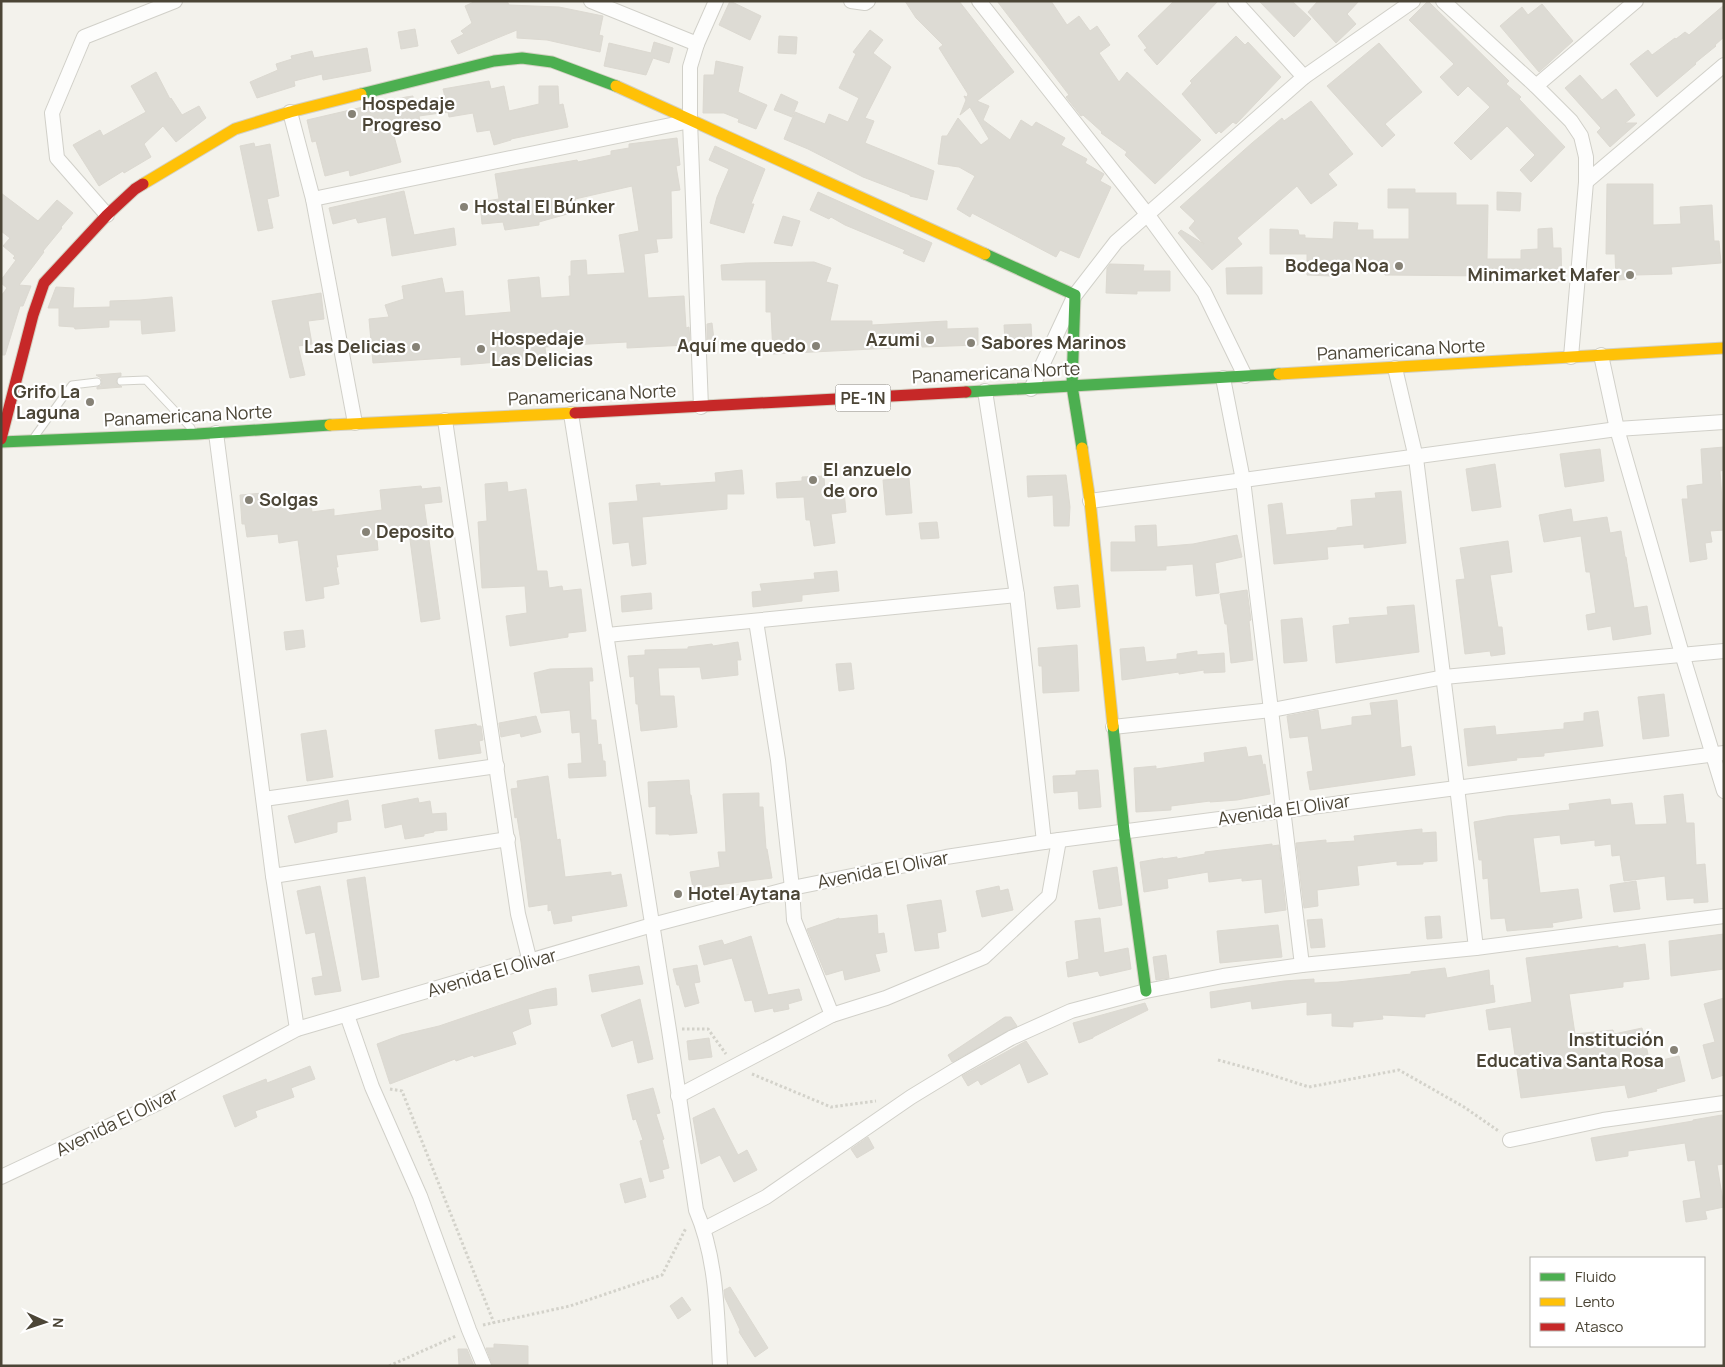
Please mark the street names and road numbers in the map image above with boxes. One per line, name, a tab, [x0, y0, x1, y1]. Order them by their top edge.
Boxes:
street label: Panamericana Norte	[1316, 333, 1486, 365]
street label: Panamericana Norte	[911, 356, 1081, 388]
street label: Panamericana Norte	[507, 378, 677, 410]
road number: PE-1N	[836, 384, 890, 412]
street label: Panamericana Norte	[103, 399, 273, 431]
street label: Avenida El Olivar	[1216, 788, 1352, 830]
street label: Avenida El Olivar	[815, 844, 951, 894]
street label: Avenida El Olivar	[424, 942, 560, 1002]
street label: Avenida El Olivar	[51, 1081, 182, 1161]

